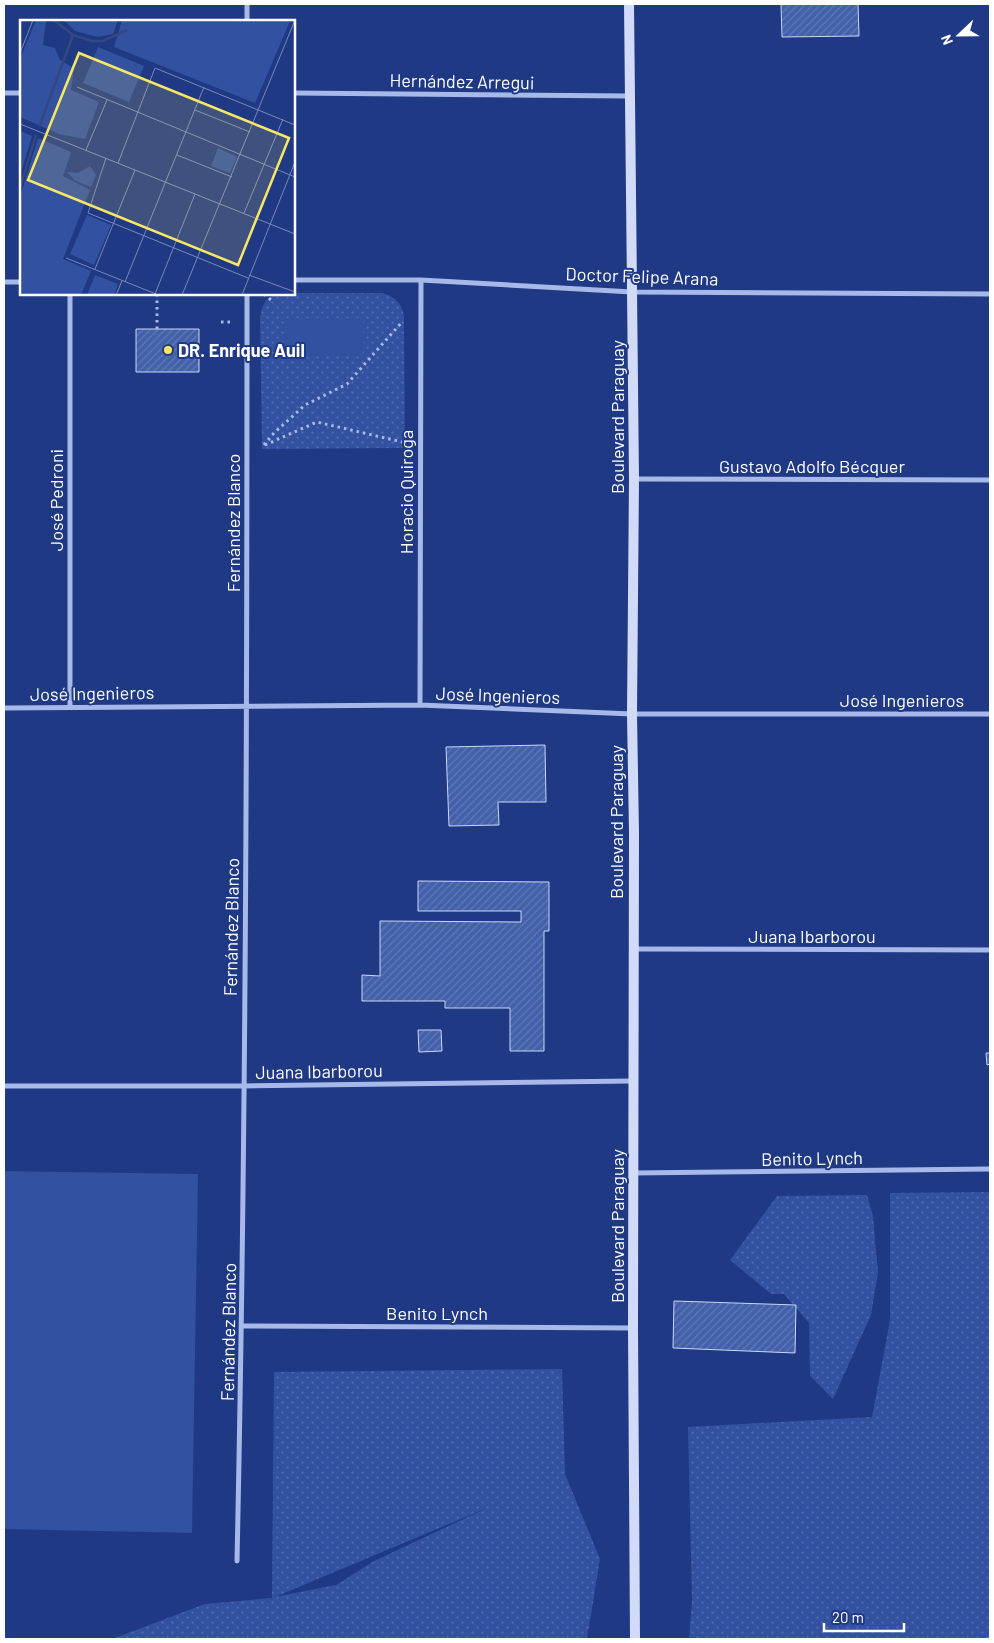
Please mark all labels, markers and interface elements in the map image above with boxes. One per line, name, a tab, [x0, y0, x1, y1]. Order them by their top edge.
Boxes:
north arrow	[934, 10, 984, 60]
inset map	[20, 20, 295, 295]
text: N	[937, 33, 956, 48]
street label: Hernández Arregui	[389, 69, 535, 93]
street label: Doctor Felipe Arana	[565, 262, 719, 290]
place label: DR. Enrique Auil	[178, 339, 305, 361]
street label: Boulevard Paraguay	[606, 340, 628, 494]
marker: DR. Enrique Auil	[162, 344, 174, 356]
street label: Horacio Quiroga	[395, 430, 417, 554]
street label: José Pedroni	[45, 449, 67, 551]
street label: Fernández Blanco	[222, 454, 244, 592]
street label: Gustavo Adolfo Bécquer	[719, 455, 905, 477]
street label: José Ingenieros	[30, 681, 154, 705]
street label: José Ingenieros	[435, 682, 561, 708]
street label: José Ingenieros	[840, 689, 964, 711]
street label: Boulevard Paraguay	[605, 745, 627, 899]
street label: Fernández Blanco	[219, 858, 243, 996]
street label: Juana Ibarborou	[748, 925, 876, 947]
street label: Juana Ibarborou	[255, 1059, 383, 1083]
street label: Benito Lynch	[761, 1146, 863, 1170]
street label: Boulevard Paraguay	[606, 1149, 628, 1303]
street label: Fernández Blanco	[216, 1263, 240, 1401]
street label: Benito Lynch	[386, 1302, 488, 1324]
scale bar	[824, 1600, 904, 1632]
text: 20 m	[832, 1608, 864, 1626]

